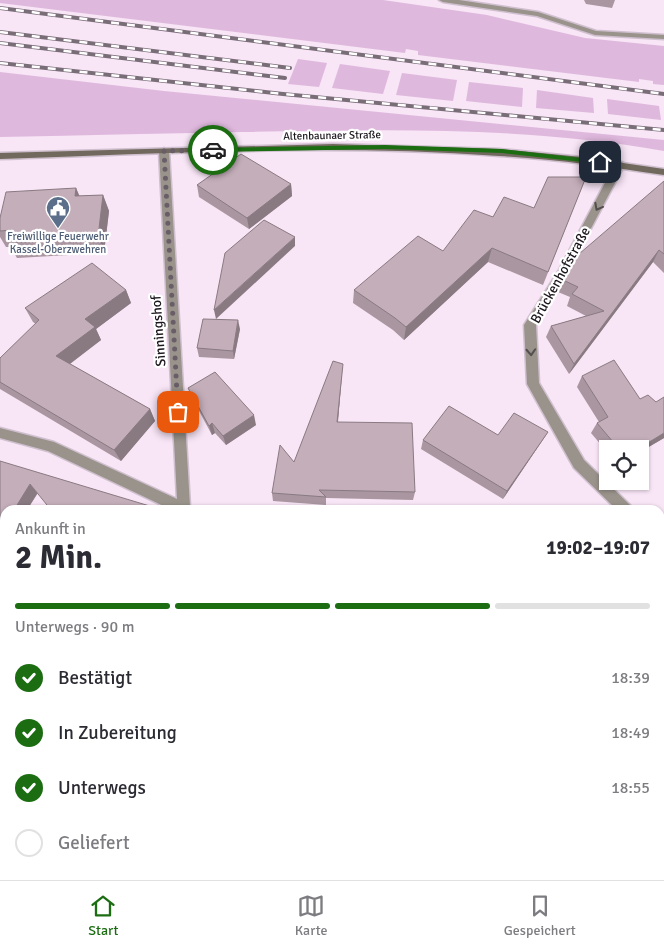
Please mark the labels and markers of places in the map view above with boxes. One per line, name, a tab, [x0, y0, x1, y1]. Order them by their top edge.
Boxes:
pin	[579, 141, 621, 183]
public building icon: Freiwillige Feuerwehr Kassel-Oberzwehren	[45, 195, 71, 229]
place label: Freiwillige Feuerwehr Kassel-Oberzwehren	[7, 230, 109, 256]
pin	[157, 391, 199, 433]

